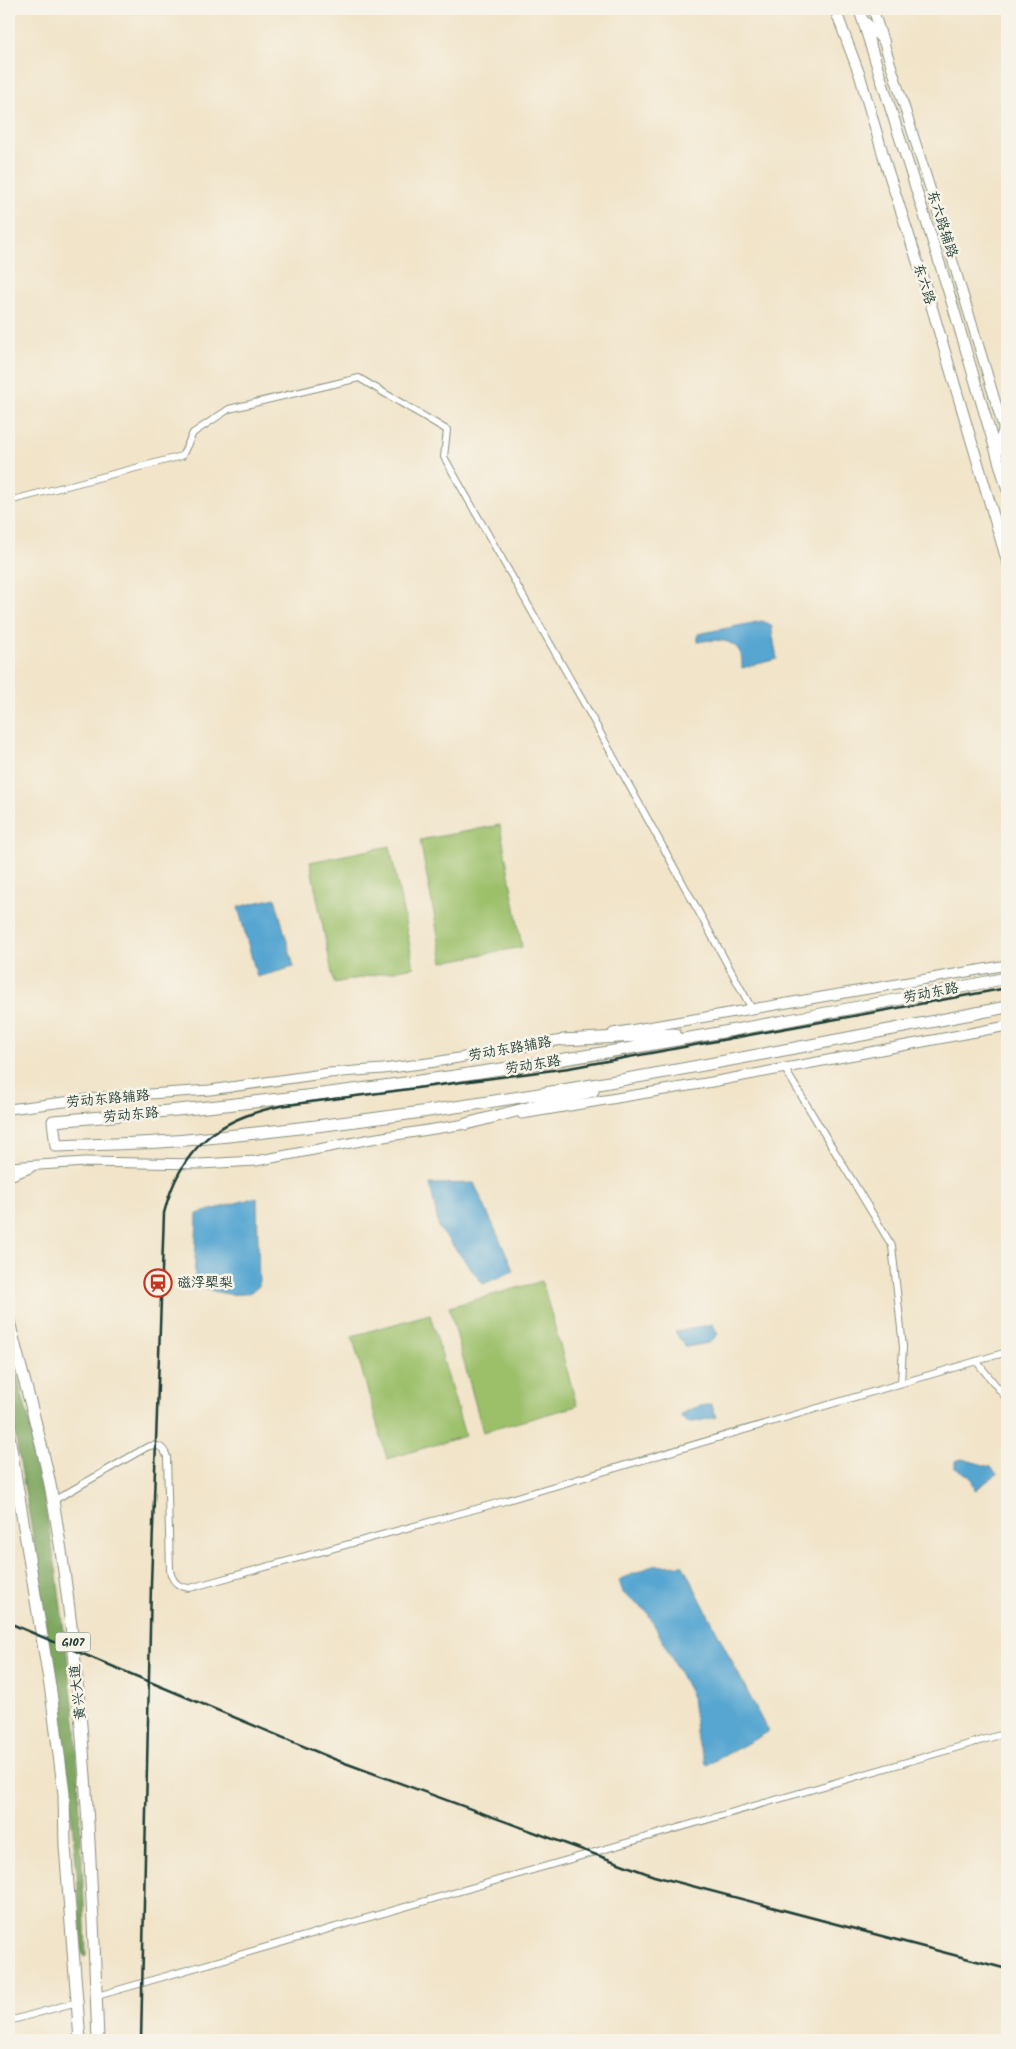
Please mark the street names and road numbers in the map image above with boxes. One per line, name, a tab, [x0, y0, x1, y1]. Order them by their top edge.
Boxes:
street label: 东六路辅路	[921, 187, 963, 261]
street label: 东六路	[907, 261, 941, 307]
street label: 劳动东路	[901, 977, 961, 1009]
street label: 劳动东路辅路	[467, 1033, 553, 1065]
street label: 劳动东路	[504, 1052, 562, 1078]
street label: 劳动东路辅路	[65, 1084, 151, 1114]
street label: 劳动东路	[102, 1102, 160, 1128]
road number: G107	[56, 1632, 90, 1651]
street label: 黄兴大道	[64, 1663, 92, 1721]

